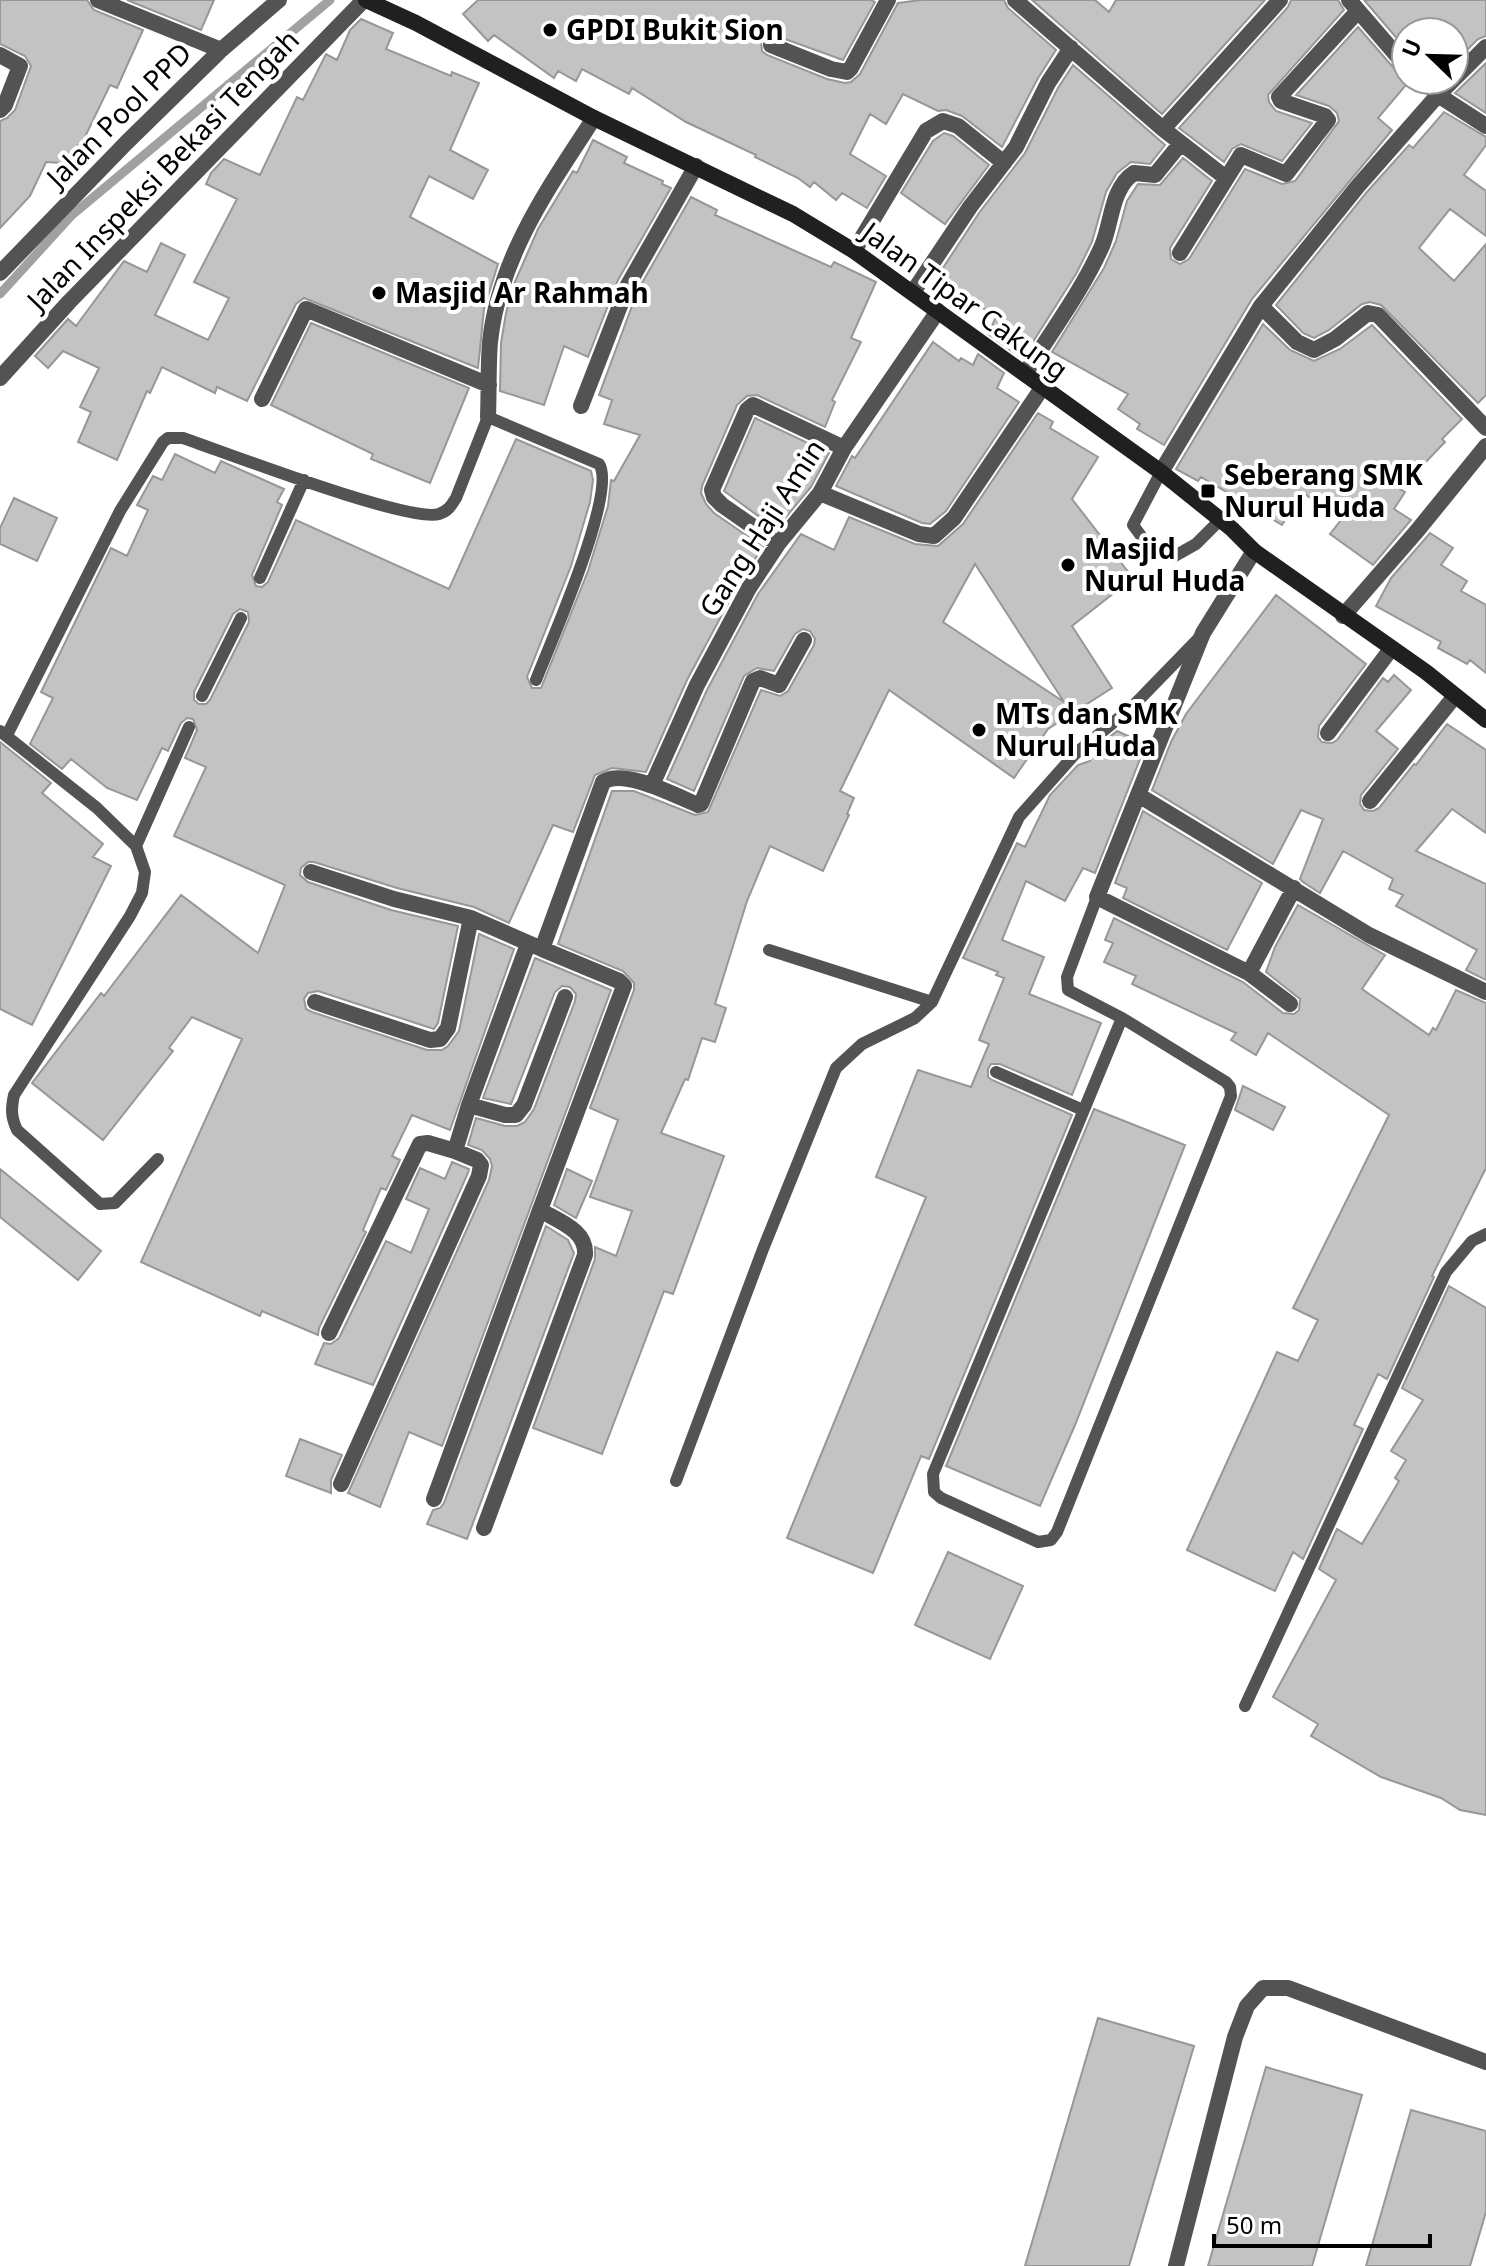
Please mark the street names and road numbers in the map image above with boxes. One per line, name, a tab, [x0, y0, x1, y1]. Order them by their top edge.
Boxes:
street label: Jalan Inspeksi Bekasi Tengah	[16, 21, 307, 320]
street label: Jalan Pool PPD	[35, 34, 199, 197]
street label: Jalan Tipar Cakung	[853, 211, 1076, 388]
street label: Gang Haji Amin	[689, 431, 833, 624]

